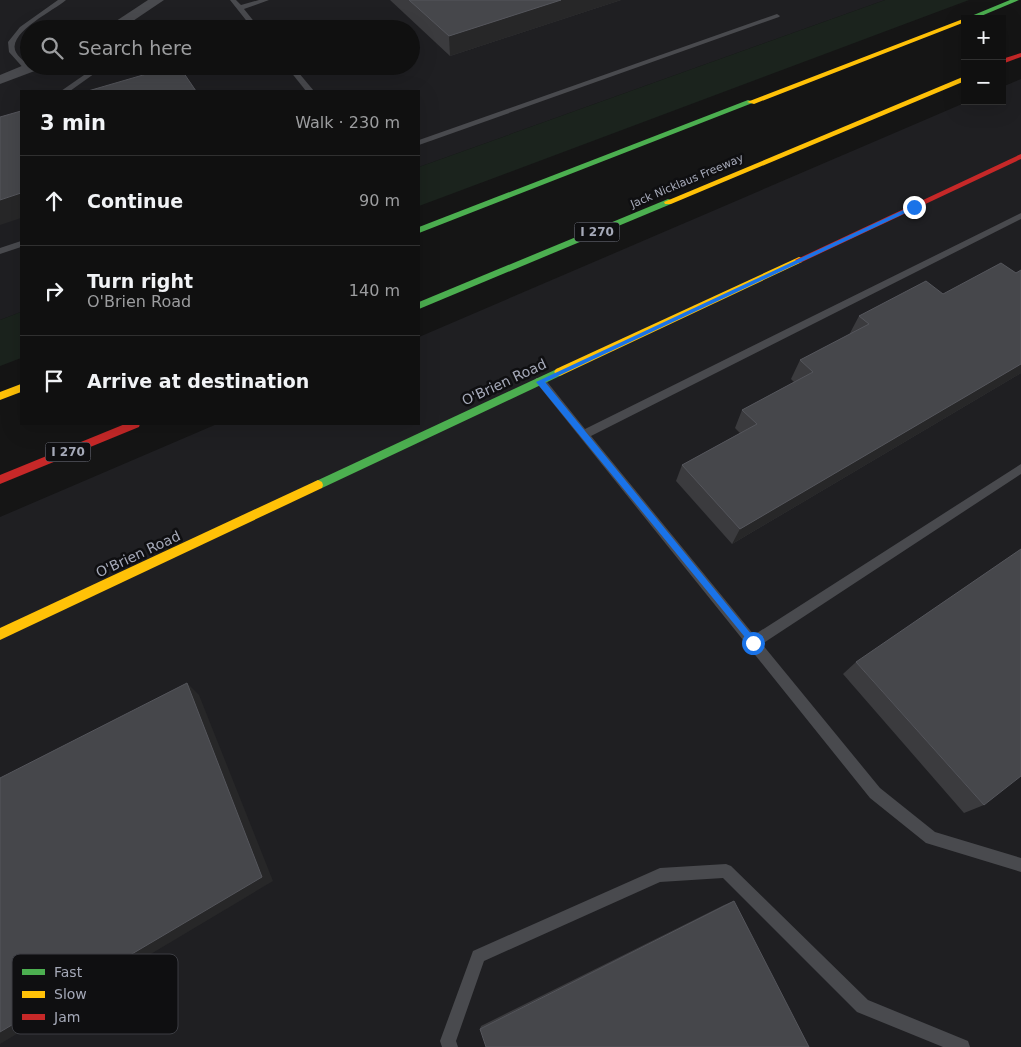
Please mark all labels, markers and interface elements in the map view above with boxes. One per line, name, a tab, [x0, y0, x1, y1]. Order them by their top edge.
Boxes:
map controls	[961, 15, 1006, 105]
button: +	[961, 15, 1006, 60]
search box	[20, 20, 420, 75]
icon: search	[38, 34, 66, 62]
text: Search here	[78, 37, 192, 59]
button: −	[961, 60, 1006, 105]
text: 3 min	[40, 111, 106, 135]
text: Walk · 230 m	[295, 113, 400, 132]
street label: Jack Nicklaus Freeway	[628, 151, 746, 211]
icon: ahead	[40, 187, 68, 215]
text: Continue	[87, 190, 183, 212]
text: 90 m	[359, 191, 400, 210]
route end	[903, 196, 926, 219]
road number: I 270	[574, 222, 620, 242]
text: Turn right	[87, 270, 193, 292]
icon: right	[40, 277, 68, 305]
text: 140 m	[349, 281, 400, 300]
text: O'Brien Road	[87, 292, 191, 311]
street label: O'Brien Road	[459, 355, 549, 409]
icon: arrive	[40, 367, 68, 395]
text: Arrive at destination	[87, 370, 309, 392]
road number: I 270	[46, 442, 90, 462]
street label: O'Brien Road	[93, 527, 183, 581]
route start	[742, 632, 765, 655]
legend	[12, 954, 178, 1034]
text: Fast	[54, 964, 83, 980]
text: Slow	[54, 986, 87, 1002]
text: Jam	[53, 1009, 80, 1025]

